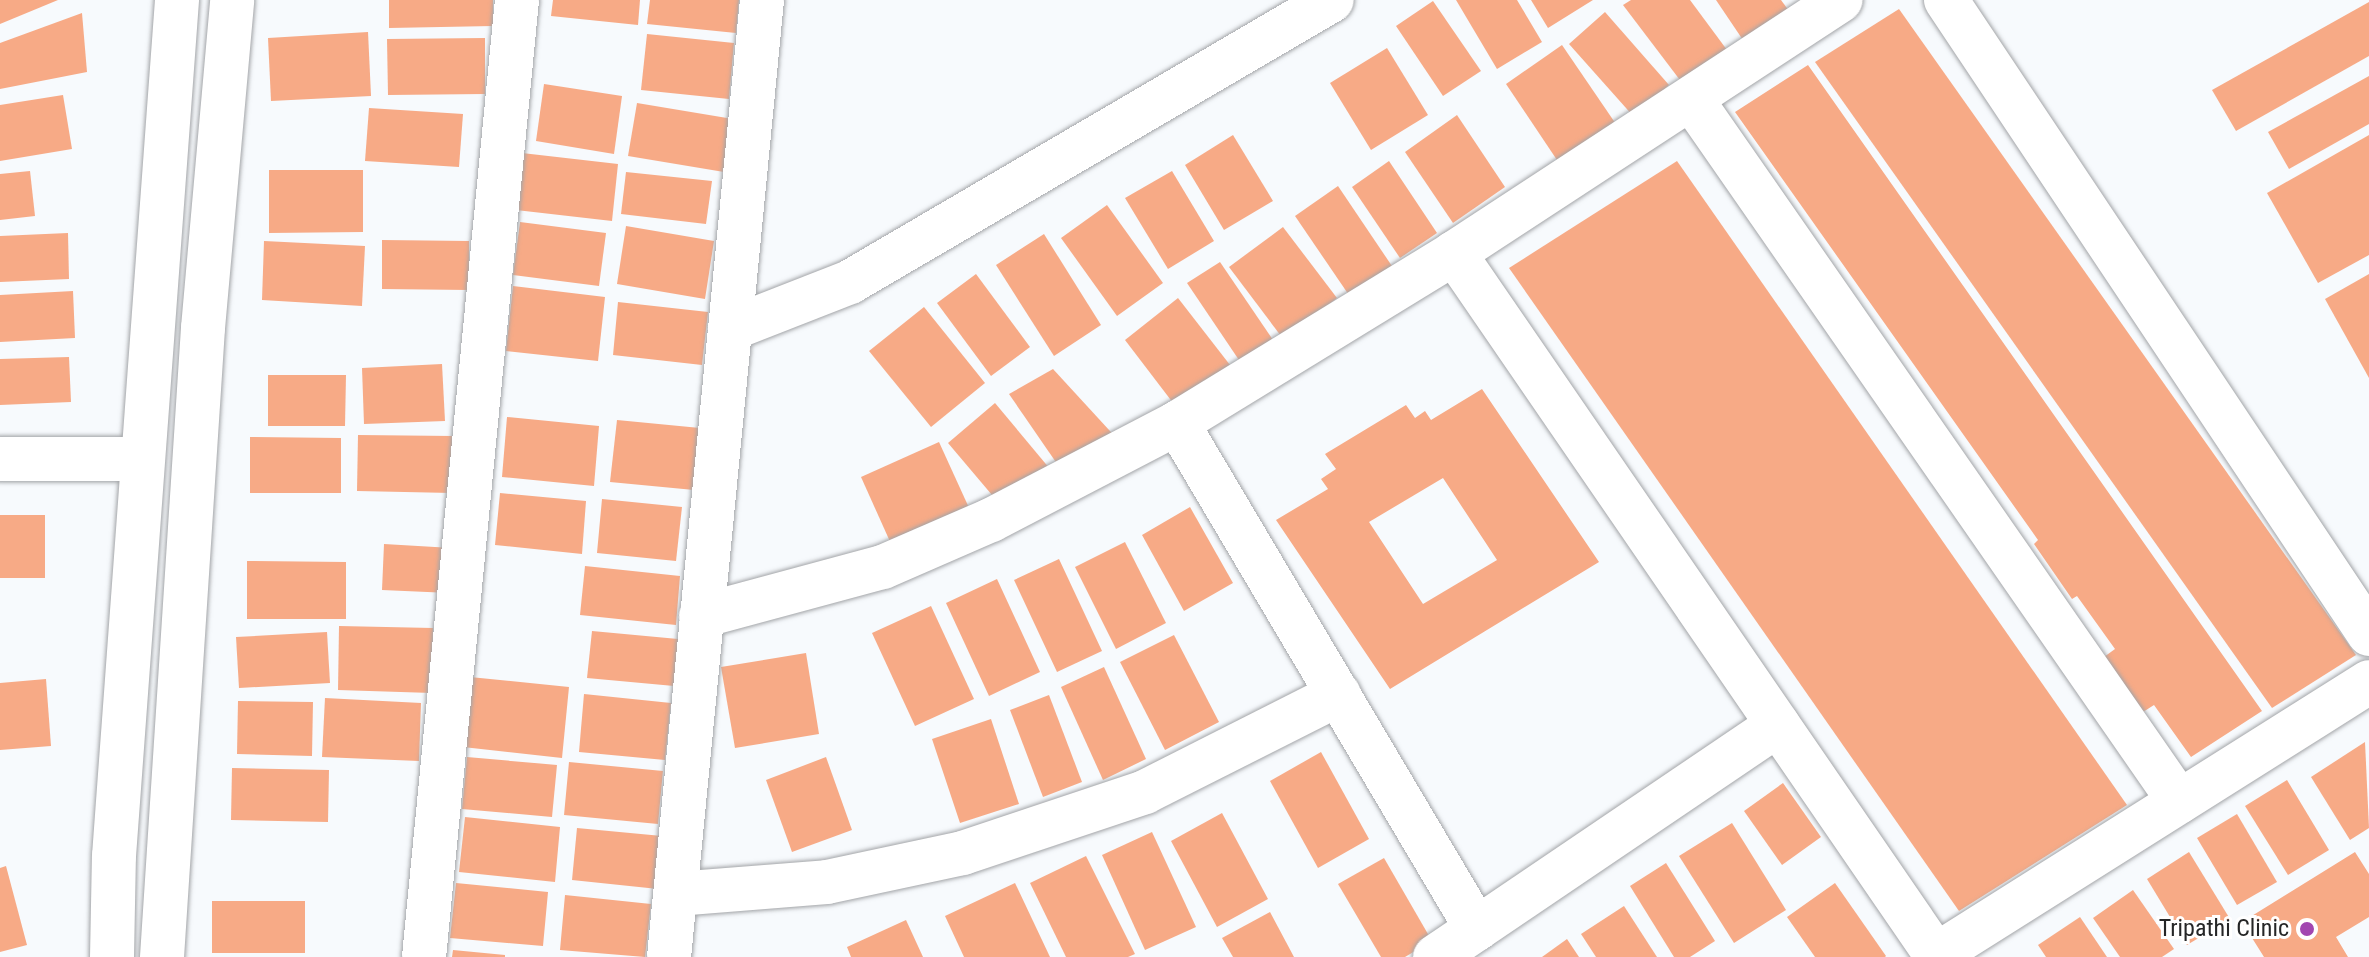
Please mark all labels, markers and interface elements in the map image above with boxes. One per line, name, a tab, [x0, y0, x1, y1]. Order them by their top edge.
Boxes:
place label: Tripathi Clinic	[2159, 915, 2289, 943]
marker: Tripathi Clinic	[2296, 918, 2318, 940]

